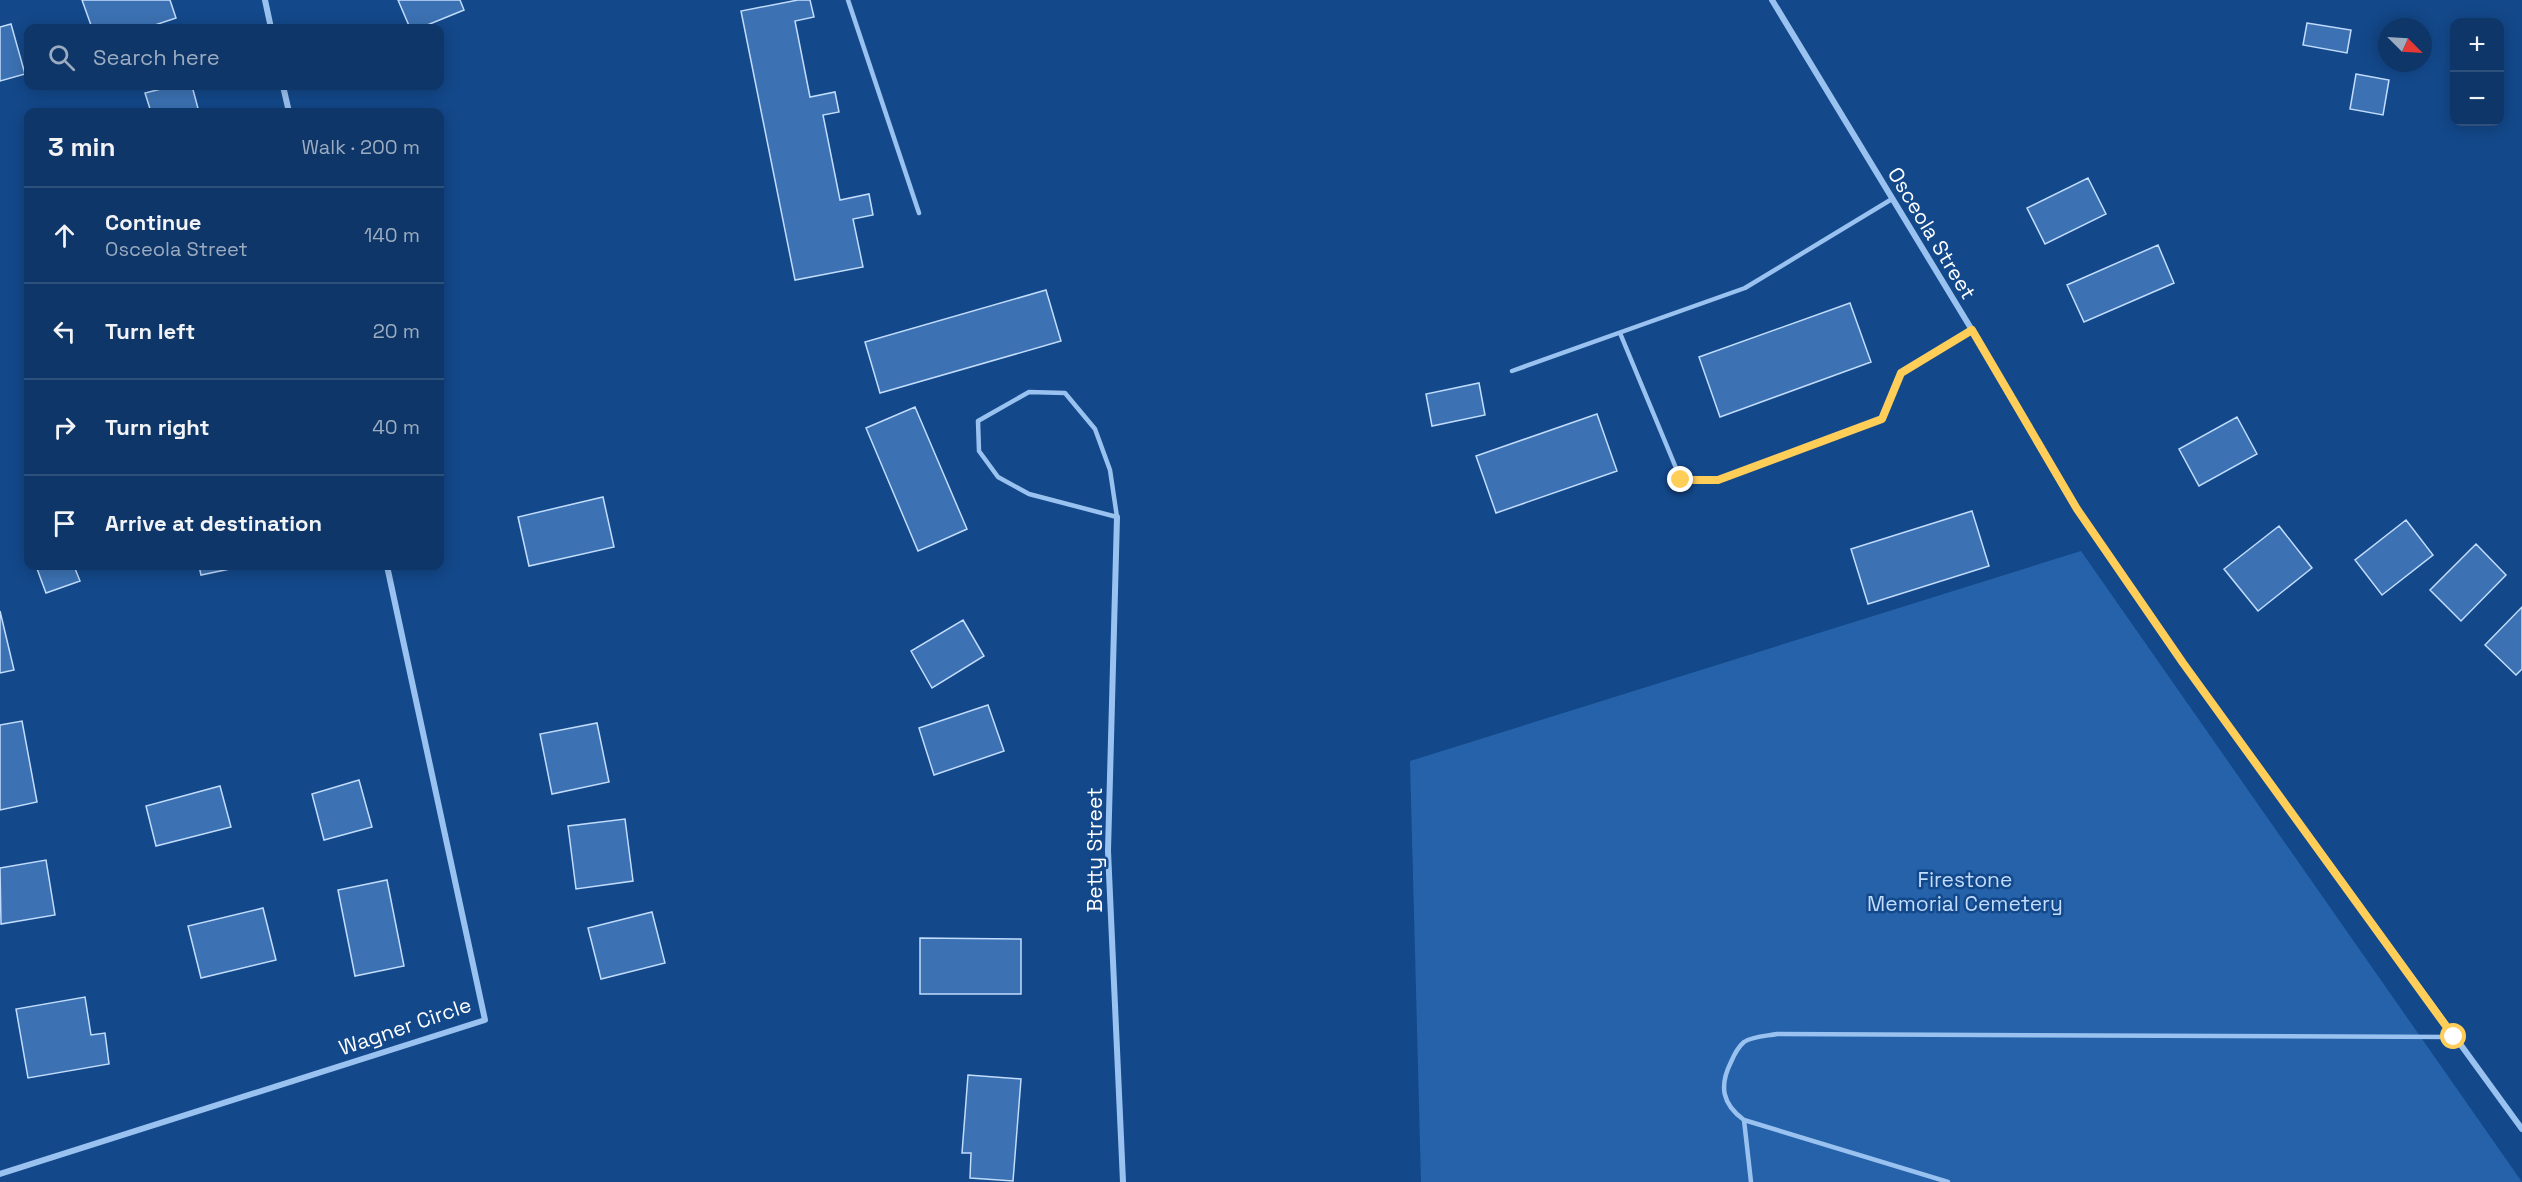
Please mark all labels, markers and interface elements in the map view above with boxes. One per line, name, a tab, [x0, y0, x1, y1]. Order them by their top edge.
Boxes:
north arrow	[2378, 18, 2432, 72]
map controls	[2450, 18, 2504, 126]
button: +	[2450, 18, 2504, 72]
search box	[24, 24, 444, 90]
icon: search	[45, 41, 78, 74]
text: Search here	[93, 43, 220, 71]
button: −	[2450, 72, 2504, 126]
text: 3 min	[48, 130, 116, 164]
text: Walk · 200 m	[301, 134, 420, 160]
street label: Osceola Street	[1882, 162, 1982, 304]
text: Continue	[105, 208, 201, 236]
icon: ahead	[48, 219, 81, 252]
text: 140 m	[364, 222, 420, 248]
text: Osceola Street	[105, 236, 248, 262]
icon: left	[48, 315, 81, 348]
text: Turn left	[105, 317, 195, 345]
text: 20 m	[373, 318, 420, 344]
icon: right	[48, 411, 81, 444]
text: Turn right	[105, 413, 210, 441]
text: 40 m	[372, 414, 420, 440]
route end	[1667, 466, 1693, 492]
icon: arrive	[48, 507, 81, 540]
text: Arrive at destination	[105, 509, 322, 537]
street label: Betty Street	[1081, 787, 1108, 913]
park label: Firestone Memorial Cemetery	[1867, 866, 2063, 917]
street label: Wagner Circle	[335, 991, 475, 1061]
route start	[2440, 1023, 2466, 1049]

